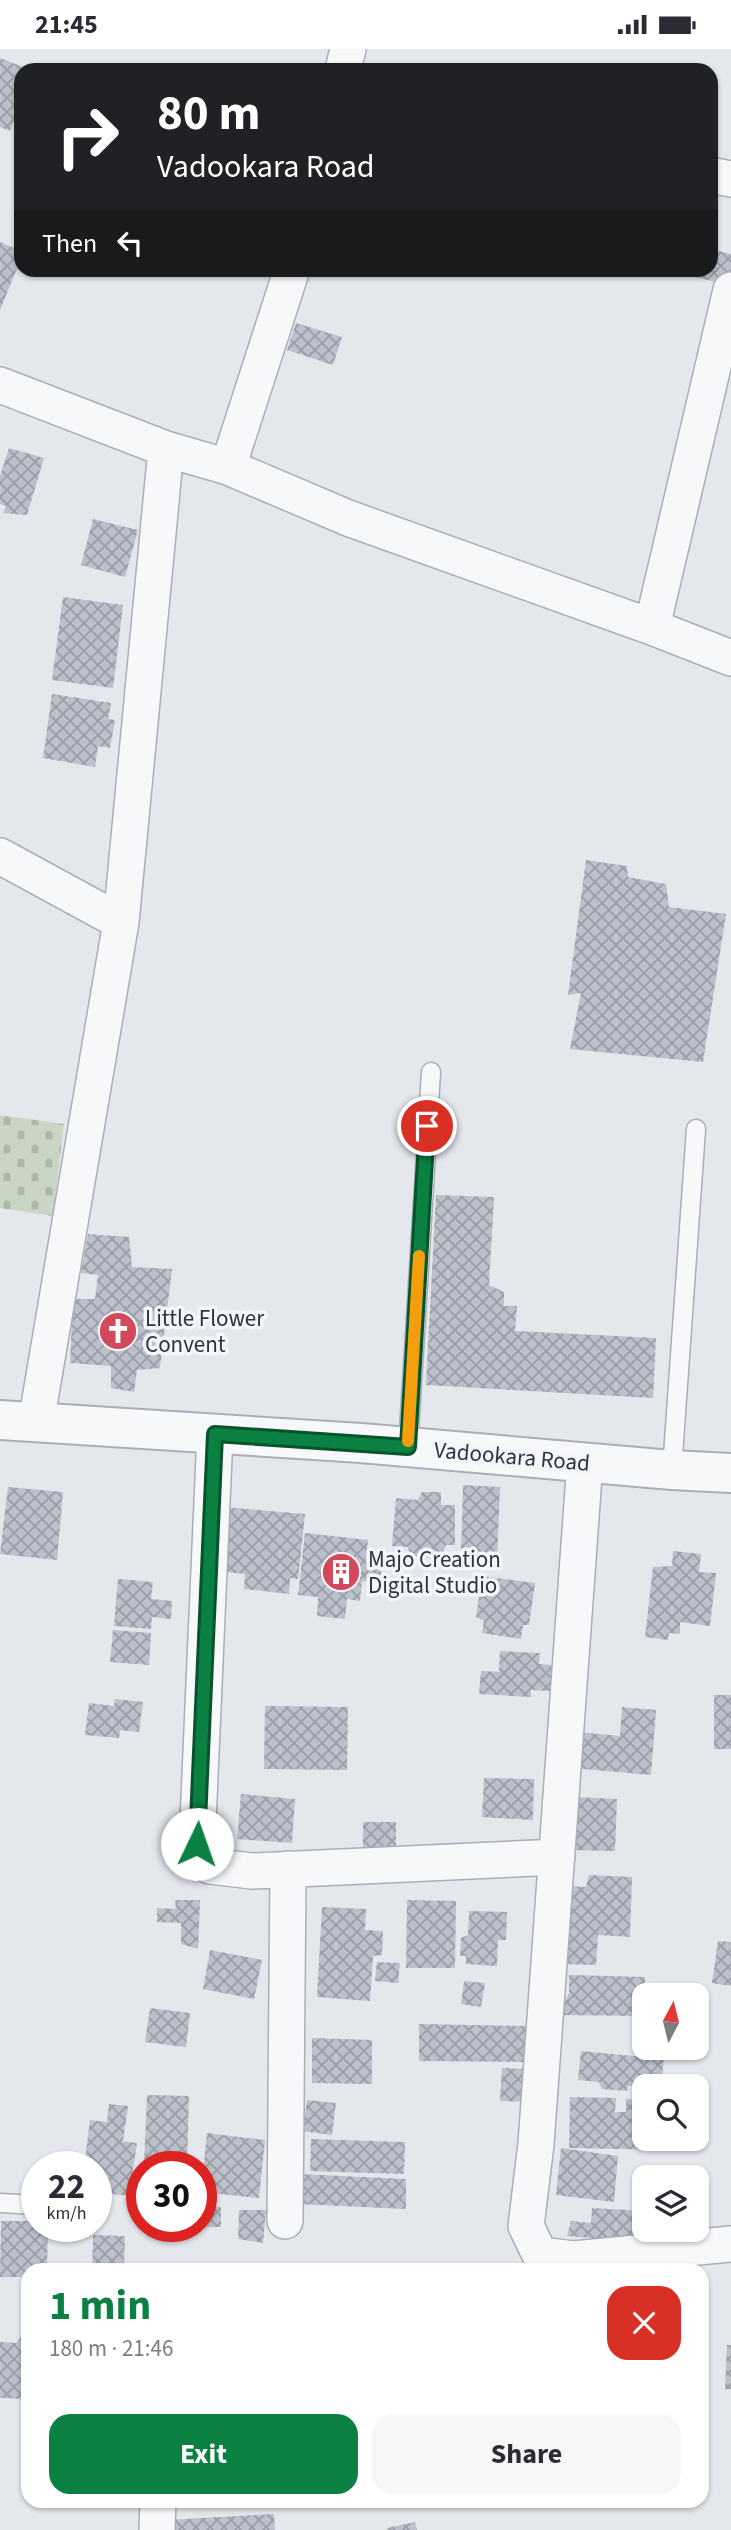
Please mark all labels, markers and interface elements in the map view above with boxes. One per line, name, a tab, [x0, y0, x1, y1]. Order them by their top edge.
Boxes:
text: 21:45	[35, 6, 98, 43]
text: 80 m	[157, 79, 261, 149]
icon: right	[42, 91, 133, 182]
text: Vadookara Road	[157, 144, 375, 190]
icon: left	[111, 224, 149, 262]
text: Then	[42, 225, 97, 262]
pin	[397, 1096, 457, 1156]
icon: arrive	[408, 1107, 446, 1145]
place label: Little Flower Convent	[145, 1302, 265, 1361]
church icon: Little Flower Convent	[97, 1310, 139, 1352]
street label: Vadookara Road	[433, 1433, 591, 1480]
place label: Majo Creation Digital Studio	[368, 1543, 501, 1602]
building icon: Majo Creation Digital Studio	[320, 1551, 362, 1593]
position arrow	[160, 1807, 234, 1881]
north arrow	[632, 1983, 709, 2060]
map controls	[632, 1983, 709, 2242]
button: search	[632, 2074, 709, 2151]
speed limit sign: 30	[126, 2151, 217, 2242]
text: 22	[48, 2162, 85, 2212]
button: layers	[632, 2165, 709, 2242]
text: km/h	[47, 2201, 86, 2226]
text: 1 min	[49, 2276, 151, 2336]
button: close	[607, 2286, 681, 2360]
text: 180 m · 21:46	[49, 2332, 173, 2365]
button: Exit	[49, 2414, 358, 2494]
button: Share	[372, 2414, 681, 2494]

